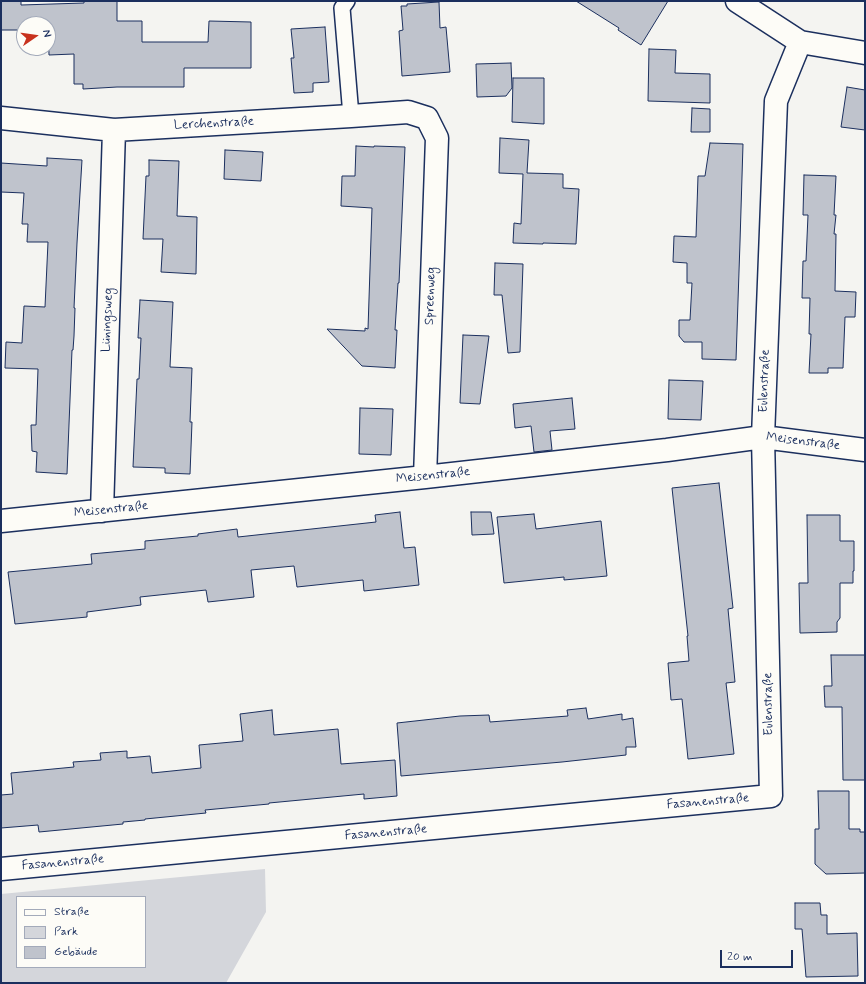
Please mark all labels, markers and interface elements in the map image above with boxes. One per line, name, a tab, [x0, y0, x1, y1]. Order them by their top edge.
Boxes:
north arrow	[16, 16, 56, 56]
text: N	[39, 28, 54, 39]
street label: Lerchenstraße	[174, 114, 254, 134]
street label: Spreenweg	[422, 267, 440, 325]
street label: Lüningsweg	[99, 287, 117, 353]
street label: Eulenstraße	[756, 349, 774, 413]
street label: Meisenstraße	[765, 430, 841, 454]
street label: Meisenstraße	[395, 464, 471, 488]
street label: Meisenstraße	[73, 498, 149, 522]
street label: Eulenstraße	[761, 672, 777, 736]
street label: Fasanenstraße	[666, 791, 750, 813]
street label: Fasanenstraße	[344, 822, 428, 844]
street label: Fasanenstraße	[21, 852, 105, 874]
legend	[16, 896, 146, 968]
text: Straße	[54, 904, 89, 920]
text: Park	[54, 924, 78, 940]
scale bar	[722, 942, 795, 968]
text: Gebäude	[54, 944, 97, 960]
text: 20 m	[727, 949, 753, 965]

